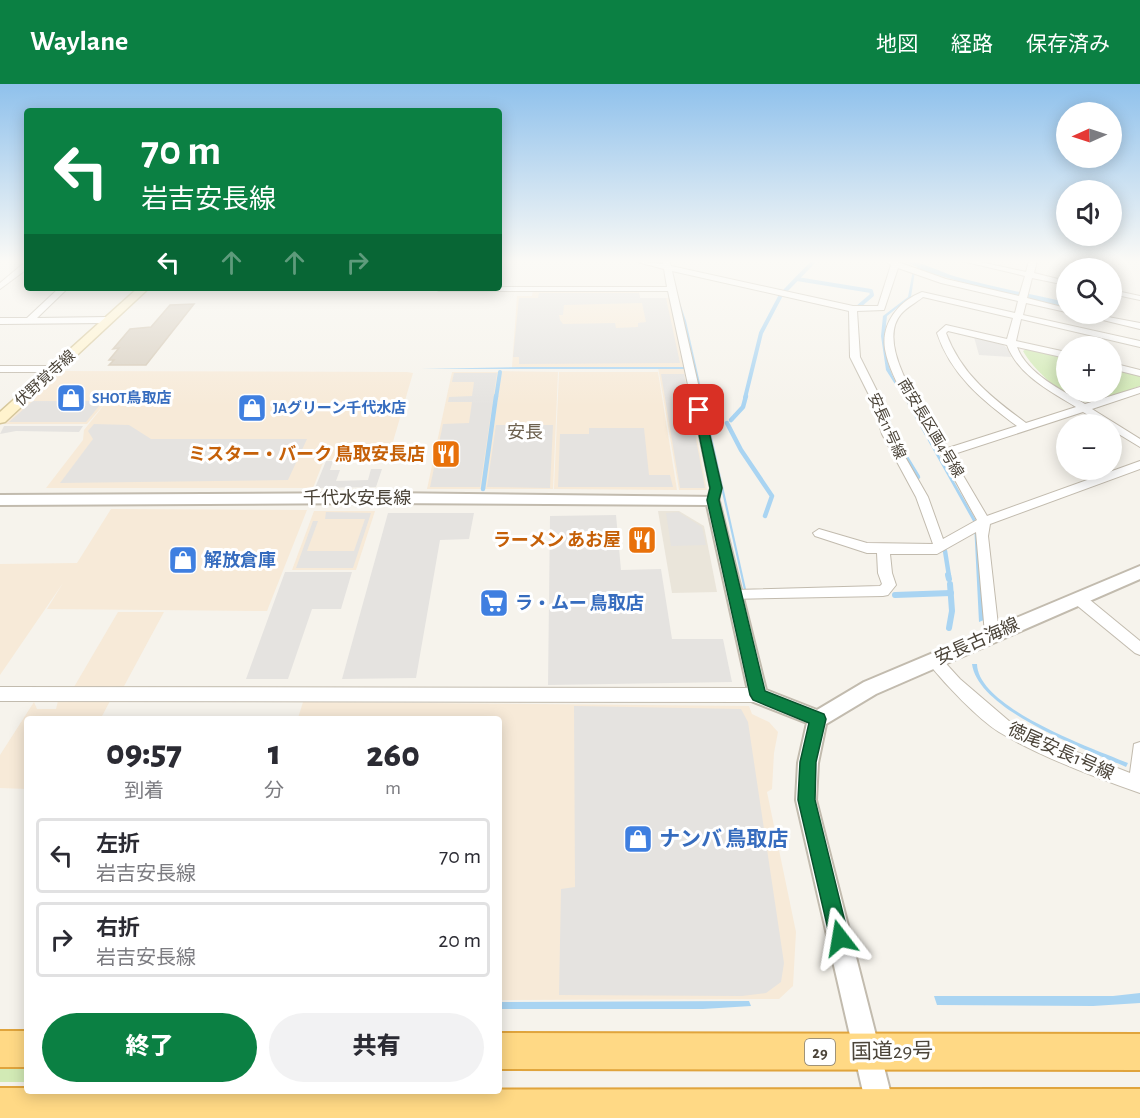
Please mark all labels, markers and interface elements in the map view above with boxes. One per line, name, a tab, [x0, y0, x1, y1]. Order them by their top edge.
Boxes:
text: Waylane	[30, 28, 128, 56]
text: 地図	[876, 34, 918, 55]
text: 経路	[951, 34, 993, 55]
text: 保存済み	[1026, 34, 1110, 55]
north arrow	[1056, 102, 1122, 168]
map controls	[1056, 102, 1122, 480]
text: 70 m	[141, 130, 221, 172]
icon: left	[42, 132, 120, 210]
button: sound	[1056, 180, 1122, 246]
text: 岩吉安長線	[141, 186, 276, 213]
icon: left	[152, 246, 185, 279]
icon: ahead	[215, 246, 248, 279]
icon: ahead	[278, 246, 311, 279]
icon: right	[341, 246, 374, 279]
button: search	[1056, 258, 1122, 324]
button: +	[1056, 336, 1122, 402]
street label: 伏野覚寺線	[12, 347, 78, 409]
street label: 南安長区画4号線	[895, 376, 967, 480]
shop icon: SHOT鳥取店	[55, 382, 87, 414]
pin	[673, 384, 724, 435]
place label: SHOT鳥取店	[92, 389, 172, 406]
street label: 安長11号線	[865, 391, 909, 461]
shop icon: JAグリーン千代水店	[236, 392, 268, 424]
icon: arrive	[682, 393, 715, 426]
place label: JAグリーン千代水店	[273, 399, 406, 416]
button: −	[1056, 414, 1122, 480]
district label: 安長	[507, 423, 543, 442]
restaurant icon: ミスター・バーク 鳥取安長店	[430, 438, 462, 470]
place label: ミスター・バーク 鳥取安長店	[188, 444, 425, 464]
street label: 千代水安長線	[303, 488, 411, 508]
restaurant icon: ラーメン あお屋	[626, 524, 658, 556]
place label: ラーメン あお屋	[493, 530, 621, 550]
shop icon: 解放倉庫	[167, 544, 199, 576]
place label: 解放倉庫	[204, 550, 276, 570]
supermarket icon: ラ・ムー 鳥取店	[478, 587, 510, 619]
place label: ラ・ムー 鳥取店	[515, 593, 644, 613]
street label: 安長古海線	[932, 614, 1022, 668]
street label: 徳尾安長1号線	[1005, 719, 1117, 783]
text: 09:57	[106, 735, 182, 771]
text: 1	[268, 735, 281, 771]
text: 260	[366, 737, 420, 773]
text: m	[385, 778, 401, 798]
text: 到着	[124, 781, 164, 801]
text: 分	[264, 781, 284, 801]
shop icon: ナンバ 鳥取店	[622, 823, 654, 855]
place label: ナンバ 鳥取店	[659, 827, 788, 850]
text: 左折	[96, 833, 140, 855]
icon: left	[45, 839, 78, 872]
text: 70 m	[439, 845, 481, 867]
text: 岩吉安長線	[96, 864, 196, 884]
position arrow	[808, 906, 872, 970]
text: 右折	[96, 917, 140, 939]
icon: right	[45, 923, 78, 956]
text: 20 m	[438, 929, 481, 951]
text: 岩吉安長線	[96, 948, 196, 968]
button: 終了	[42, 1013, 257, 1082]
button: 共有	[269, 1013, 484, 1082]
road number: 29	[805, 1039, 835, 1065]
street label: 国道29号	[851, 1039, 933, 1063]

